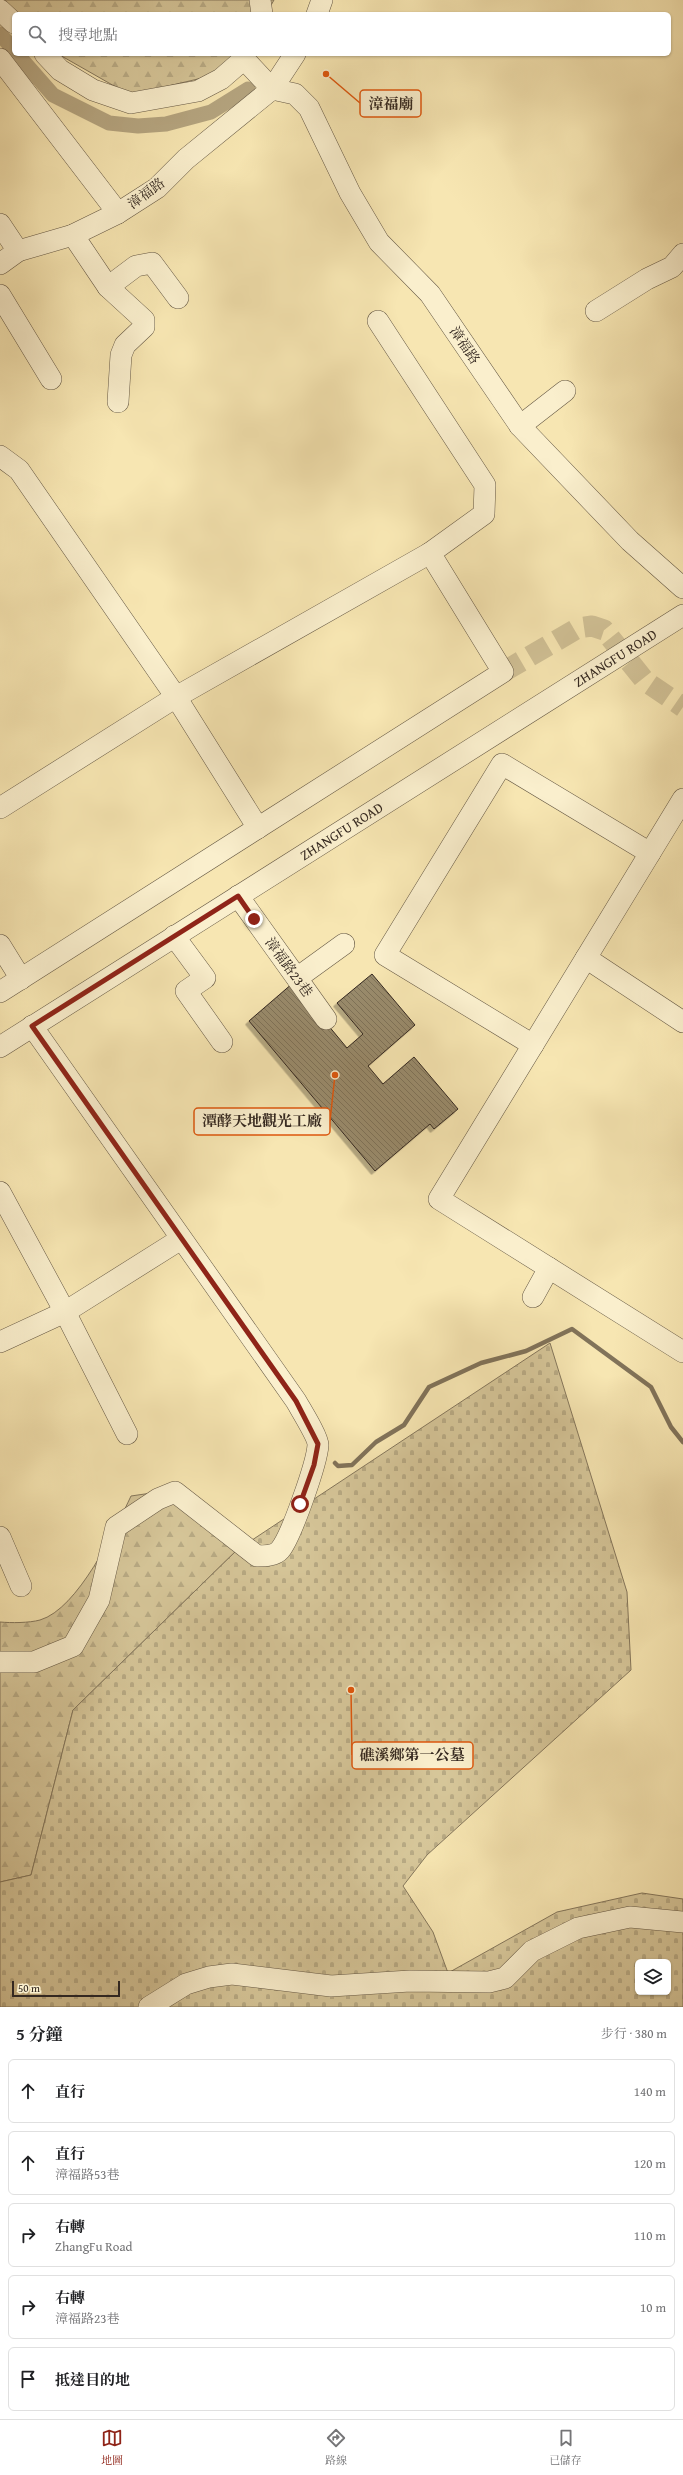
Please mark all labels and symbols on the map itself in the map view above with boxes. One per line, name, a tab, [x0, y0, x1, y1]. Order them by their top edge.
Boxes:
callout: 漳福廟	[360, 90, 421, 117]
text: 漳福廟	[368, 93, 414, 114]
street label: 漳福路	[123, 173, 169, 213]
street label: 漳福路	[445, 322, 485, 368]
street label: ZHANGFU ROAD	[570, 624, 661, 692]
street label: ZHANGFU ROAD	[296, 797, 387, 865]
route end	[245, 910, 263, 928]
street label: 漳福路23巷	[260, 933, 318, 1001]
callout: 潭酵天地觀光工廠	[194, 1108, 330, 1135]
text: 潭酵天地觀光工廠	[202, 1110, 322, 1131]
route start	[291, 1495, 309, 1513]
callout: 礁溪鄉第一公墓	[352, 1742, 473, 1769]
text: 礁溪鄉第一公墓	[359, 1744, 465, 1765]
scale bar	[12, 1979, 120, 1998]

